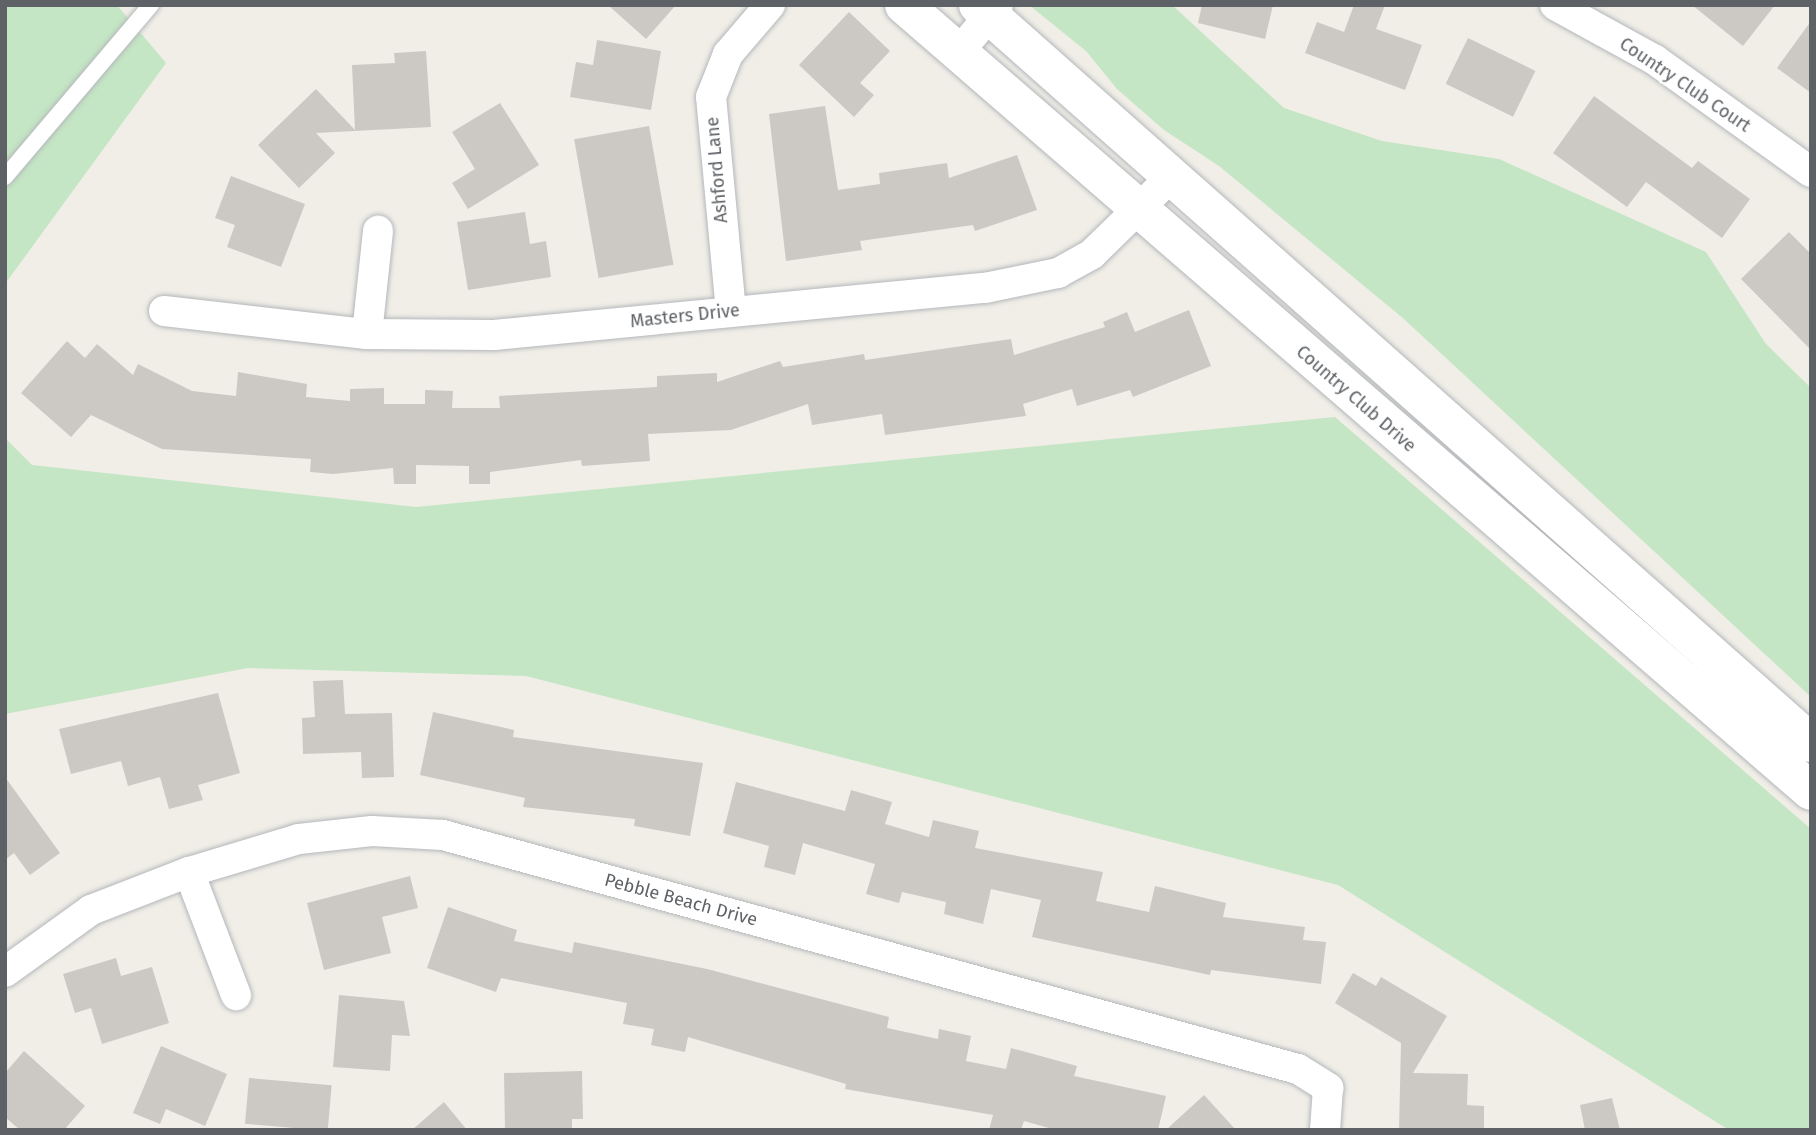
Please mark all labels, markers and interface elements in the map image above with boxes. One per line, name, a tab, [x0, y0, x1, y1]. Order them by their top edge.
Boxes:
street label: Country Club Court	[1615, 33, 1755, 137]
street label: Ashford Lane	[702, 116, 732, 224]
street label: Masters Drive	[629, 300, 741, 332]
street label: Country Club Drive	[1292, 341, 1420, 457]
street label: Pebble Beach Drive	[602, 869, 760, 931]

